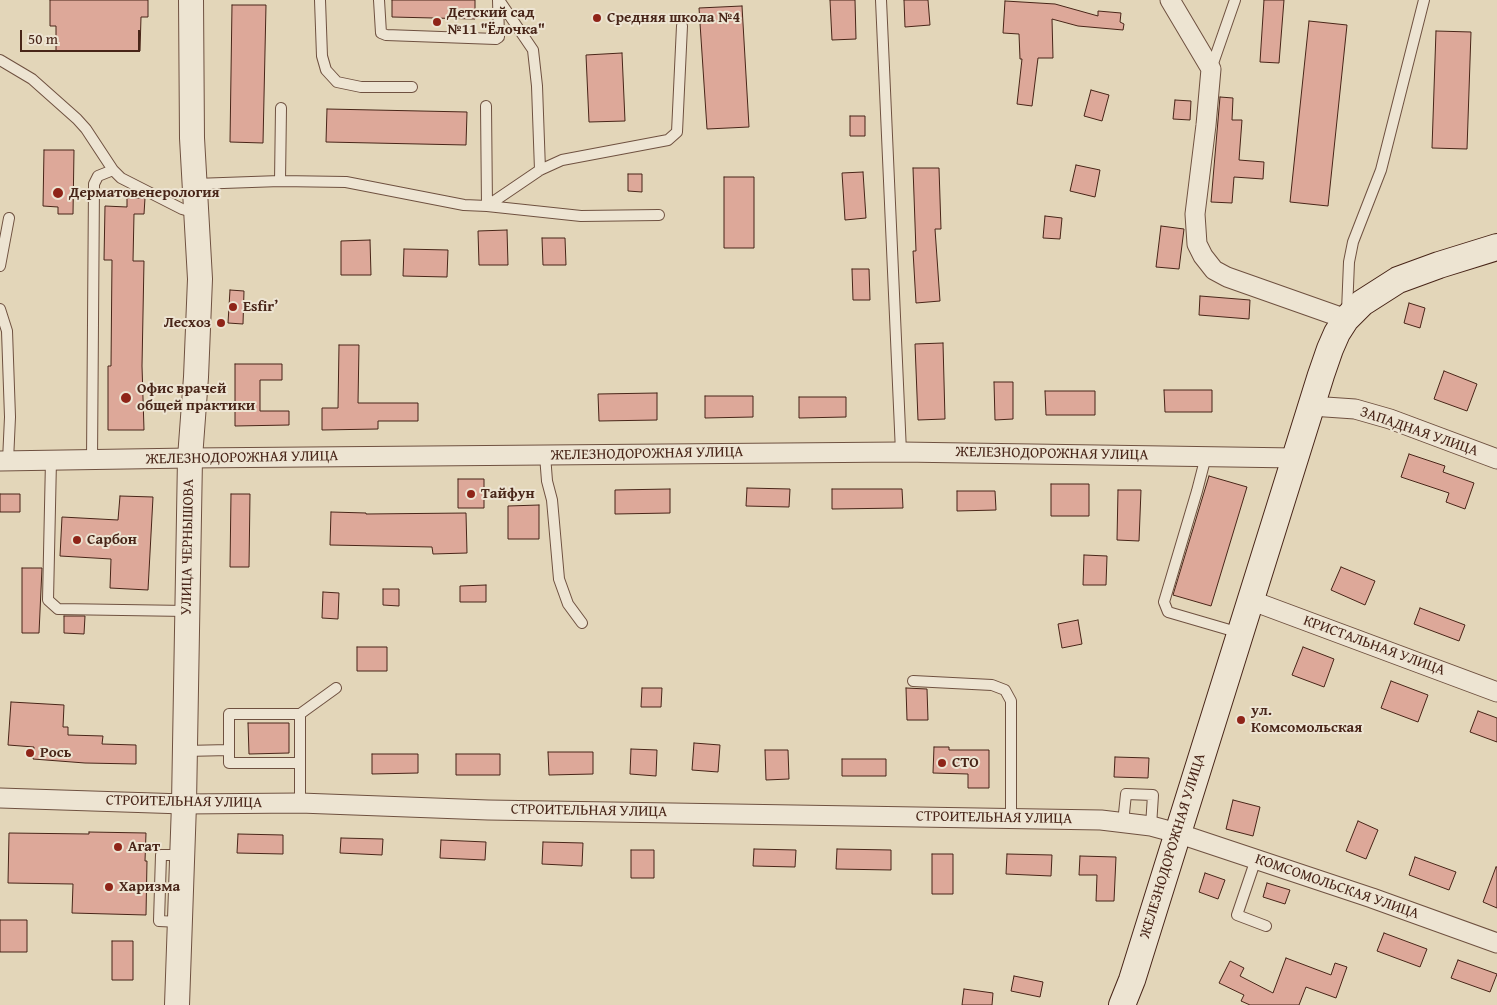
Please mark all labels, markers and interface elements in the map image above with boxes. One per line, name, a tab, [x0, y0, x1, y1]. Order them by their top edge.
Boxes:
place label: Детский сад №11 "Ёлочка"	[447, 4, 545, 39]
place label: Средняя школа №4	[607, 9, 740, 27]
marker: Средняя школа №4	[591, 12, 603, 24]
marker: Детский сад №11 "Ёлочка"	[431, 16, 443, 28]
scale bar	[22, 20, 142, 52]
text: 50 m	[28, 28, 58, 49]
place label: Дерматовенерология	[69, 184, 220, 202]
marker: Дерматовенерология	[51, 186, 65, 200]
place label: Esfir’	[243, 298, 278, 316]
marker: Esfir’	[227, 301, 239, 313]
place label: Лесхоз	[164, 314, 211, 332]
marker: Лесхоз	[215, 317, 227, 329]
place label: Офис врачей общей практики	[137, 380, 255, 415]
marker: Офис врачей общей практики	[119, 391, 133, 405]
street label: ЗАПАДНАЯ УЛИЦА	[1357, 403, 1481, 461]
street label: ЖЕЛЕЗНОДОРОЖНАЯ УЛИЦА	[550, 443, 744, 465]
street label: ЖЕЛЕЗНОДОРОЖНАЯ УЛИЦА	[955, 443, 1149, 465]
street label: ЖЕЛЕЗНОДОРОЖНАЯ УЛИЦА	[145, 447, 339, 469]
street label: УЛИЦА ЧЕРНЫШОВА	[178, 479, 198, 615]
place label: Тайфун	[481, 485, 535, 503]
marker: Тайфун	[465, 488, 477, 500]
place label: Сарбон	[87, 531, 137, 549]
marker: Сарбон	[71, 534, 83, 546]
street label: КРИСТАЛЬНАЯ УЛИЦА	[1301, 612, 1447, 680]
place label: ул. Комсомольская	[1251, 702, 1362, 737]
marker: ул. Комсомольская	[1235, 714, 1247, 726]
place label: Рось	[40, 744, 71, 762]
marker: Рось	[24, 747, 36, 759]
street label: ЖЕЛЕЗНОДОРОЖНАЯ УЛИЦА	[1136, 751, 1210, 941]
place label: СТО	[952, 754, 979, 772]
marker: СТО	[936, 757, 948, 769]
street label: СТРОИТЕЛЬНАЯ УЛИЦА	[106, 792, 262, 812]
street label: СТРОИТЕЛЬНАЯ УЛИЦА	[511, 801, 667, 821]
street label: СТРОИТЕЛЬНАЯ УЛИЦА	[916, 808, 1072, 828]
place label: Агат	[128, 838, 160, 856]
marker: Агат	[112, 841, 124, 853]
street label: КОМСОМОЛЬСКАЯ УЛИЦА	[1253, 850, 1421, 924]
place label: Харизма	[119, 878, 180, 896]
marker: Харизма	[103, 881, 115, 893]

